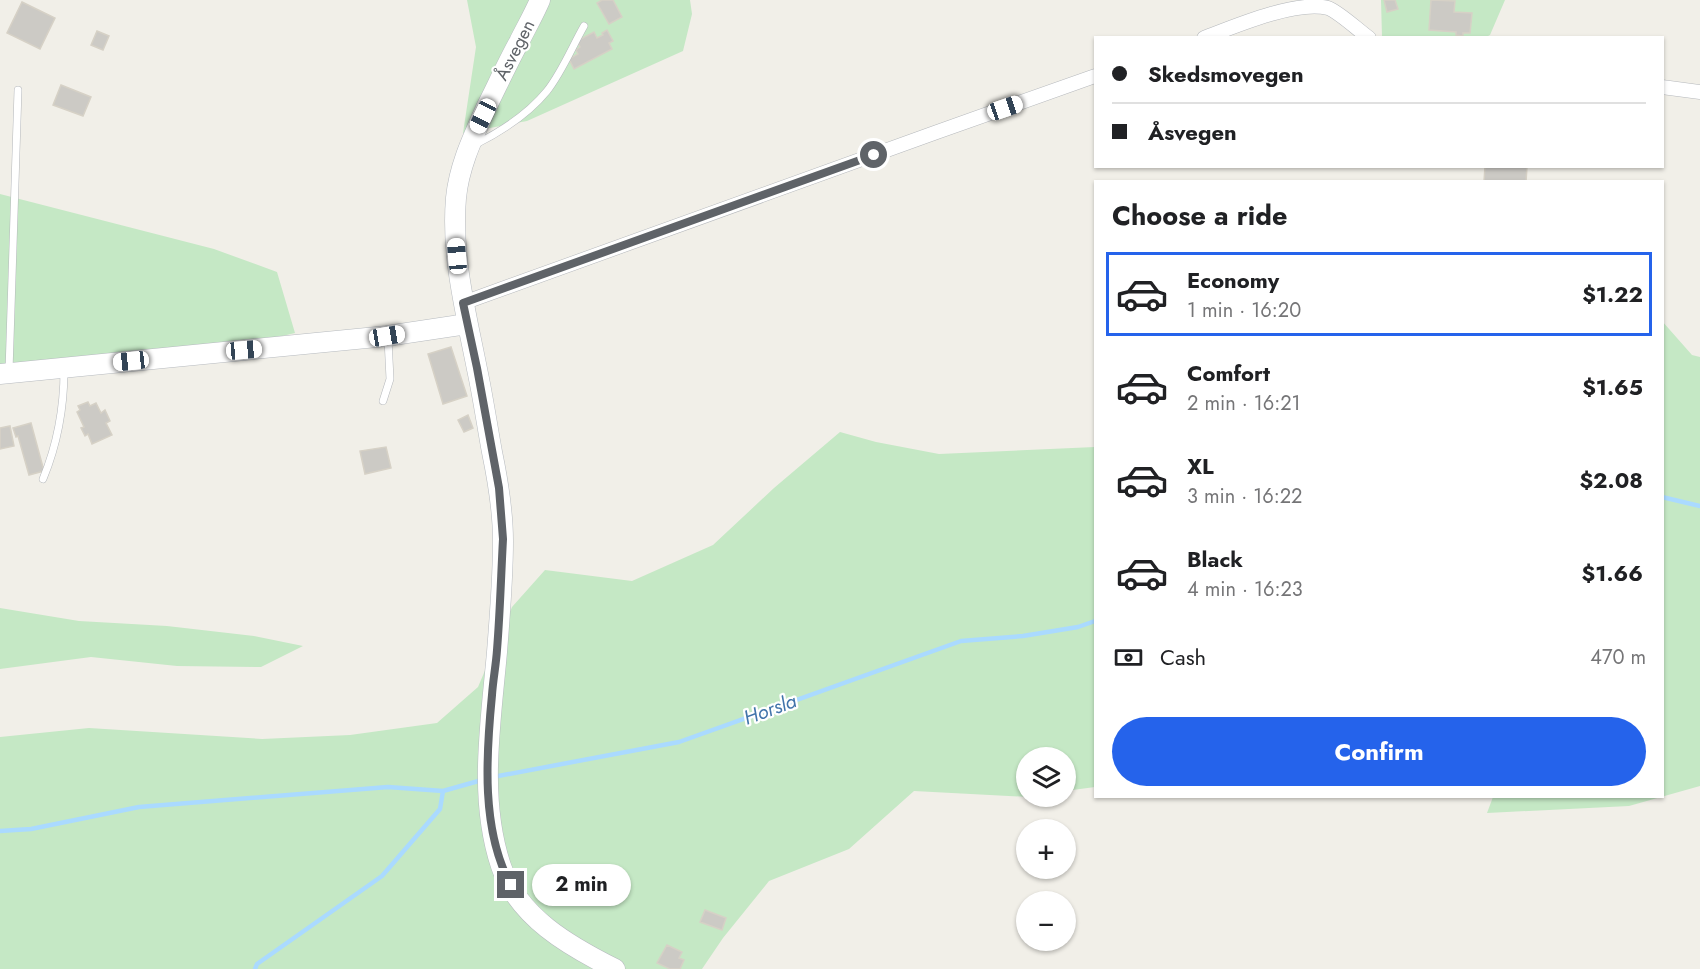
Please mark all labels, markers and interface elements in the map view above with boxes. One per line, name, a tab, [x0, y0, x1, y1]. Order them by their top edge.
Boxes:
street label: Åsvegen	[489, 15, 541, 85]
text: Skedsmovegen	[1148, 58, 1304, 90]
car	[985, 94, 1025, 122]
car	[467, 96, 499, 136]
text: Åsvegen	[1148, 116, 1237, 148]
route start	[860, 141, 887, 168]
text: Choose a ride	[1112, 196, 1287, 235]
car	[446, 237, 468, 275]
text: Economy	[1187, 264, 1279, 296]
icon: car	[1115, 267, 1169, 321]
text: $1.22	[1582, 278, 1643, 310]
text: 1 min · 16:20	[1187, 296, 1301, 325]
car	[368, 324, 406, 348]
car	[225, 339, 263, 361]
car	[112, 350, 150, 372]
text: Comfort	[1187, 357, 1270, 389]
icon: car	[1115, 360, 1169, 414]
text: $1.65	[1582, 371, 1643, 403]
text: 2 min · 16:21	[1187, 389, 1301, 418]
text: XL	[1187, 450, 1214, 482]
icon: car	[1115, 453, 1169, 507]
text: $2.08	[1579, 464, 1643, 496]
text: 3 min · 16:22	[1187, 482, 1303, 511]
text: Black	[1187, 543, 1243, 575]
icon: car	[1115, 546, 1169, 600]
text: $1.66	[1582, 557, 1643, 589]
text: 4 min · 16:23	[1187, 575, 1303, 604]
icon: cash	[1112, 641, 1145, 674]
text: Cash	[1160, 641, 1206, 673]
text: 470 m	[1590, 643, 1646, 672]
water label: Horsla	[740, 687, 801, 732]
button: Confirm	[1112, 717, 1646, 786]
map controls	[1016, 747, 1076, 951]
button: layers	[1016, 747, 1076, 807]
button: +	[1016, 819, 1076, 879]
callout: 2 min	[532, 864, 631, 906]
text: 2 min	[555, 870, 608, 899]
route end	[497, 871, 524, 898]
button: −	[1016, 891, 1076, 951]

